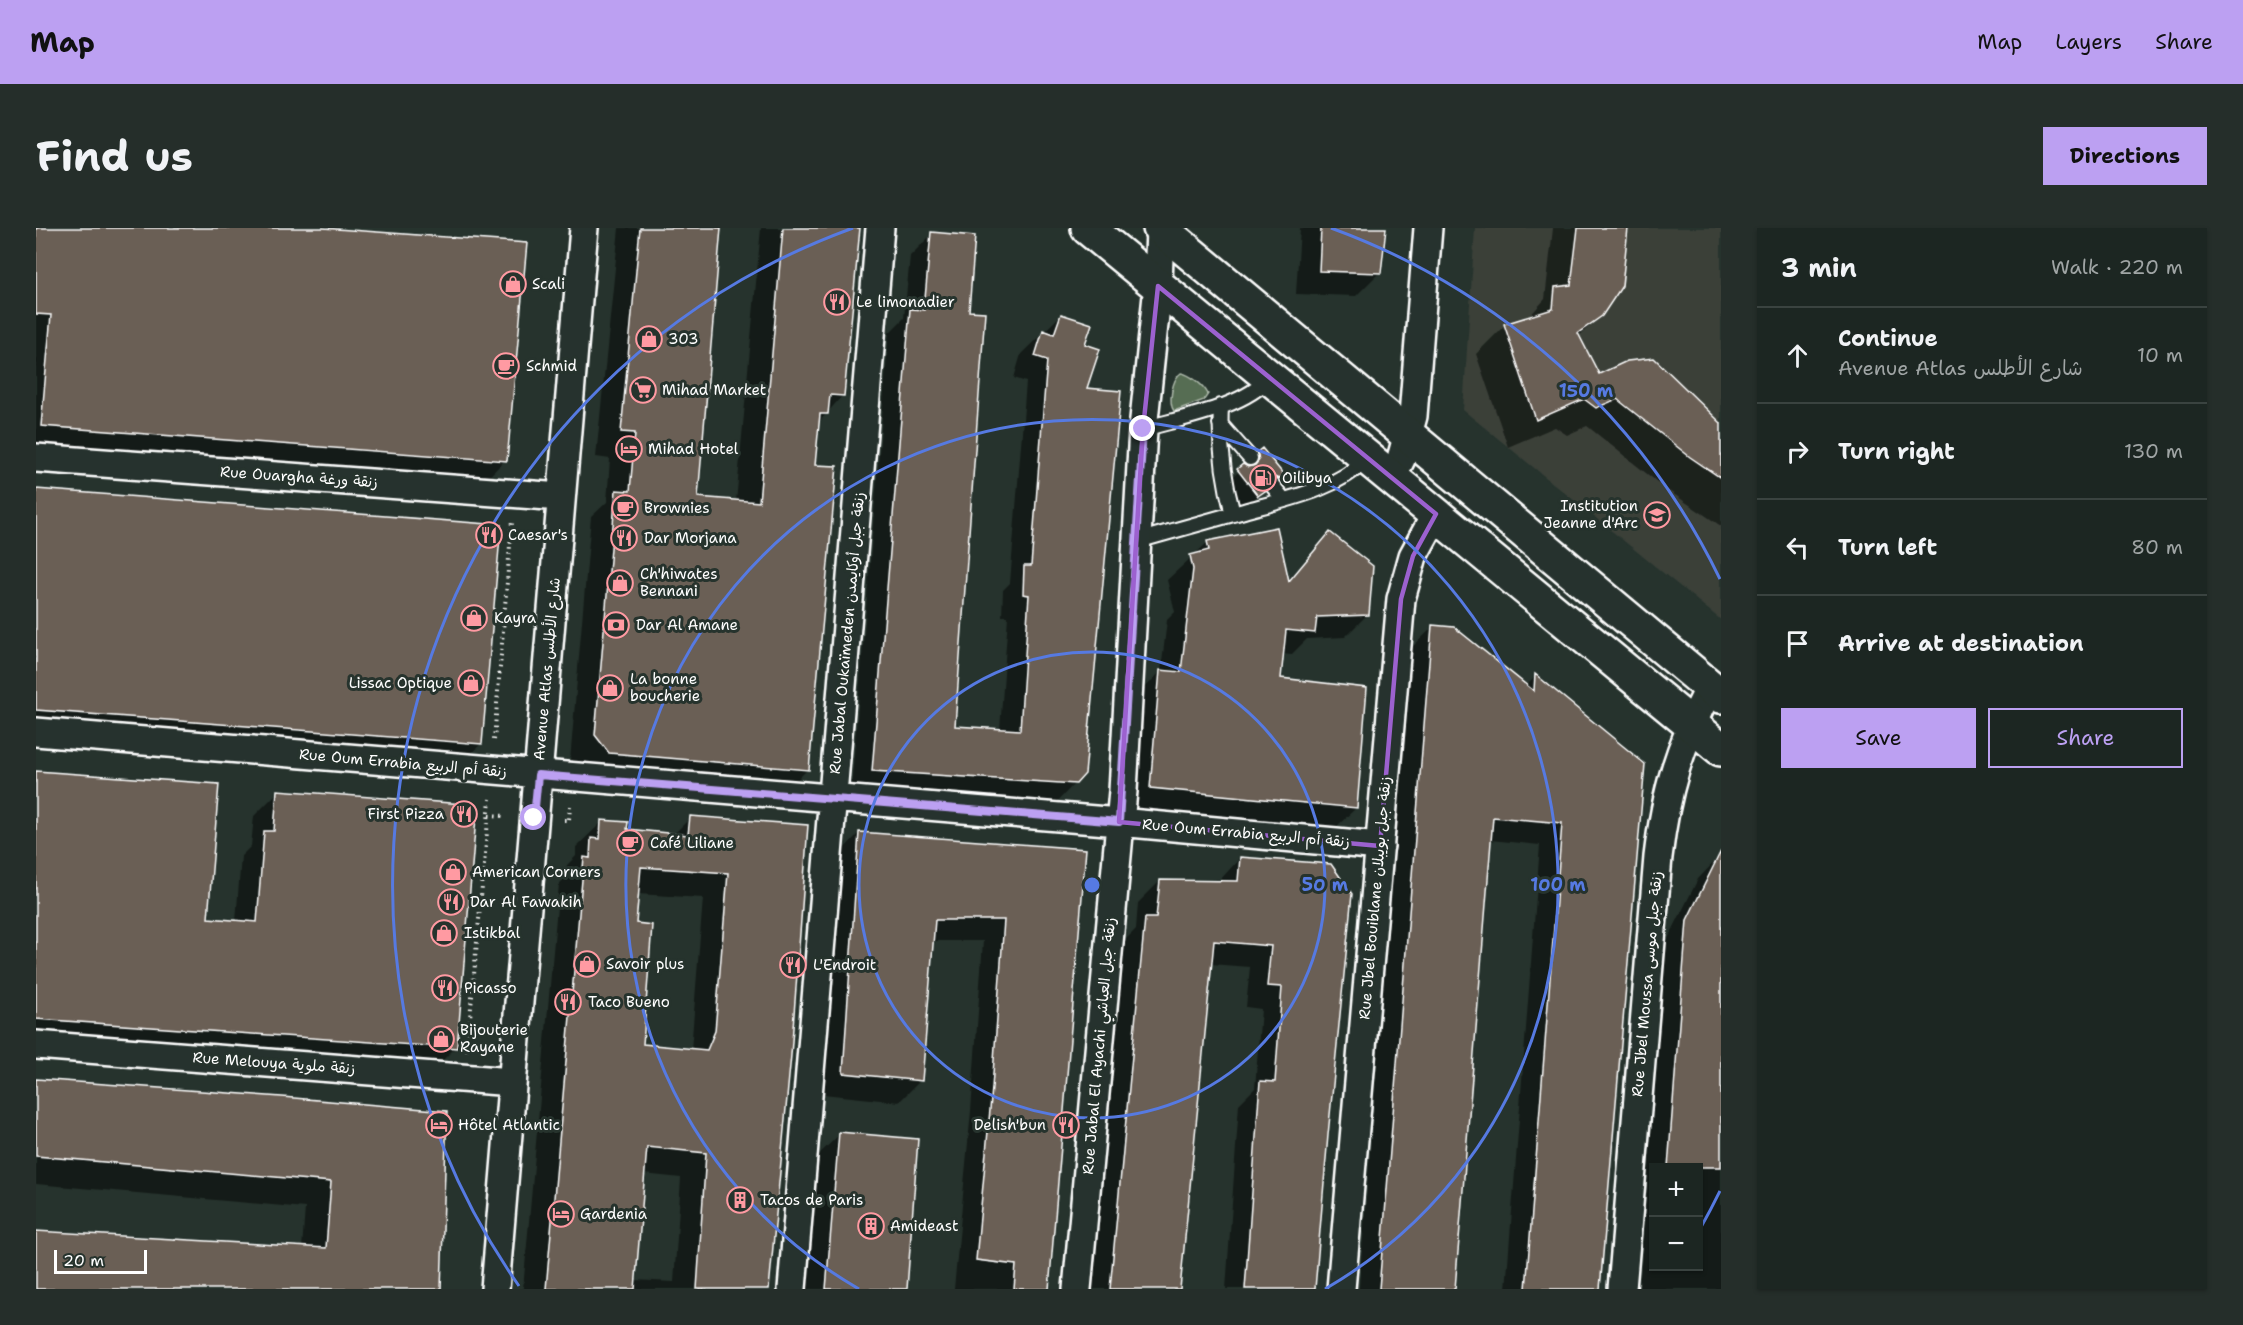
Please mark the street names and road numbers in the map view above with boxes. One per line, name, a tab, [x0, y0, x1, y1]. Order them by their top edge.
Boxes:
street label: Rue Ouargha زنقة ورغة	[219, 462, 379, 492]
street label: Rue Jabal Oukaïmeden زنقة جبل أوكايمدن	[825, 491, 869, 775]
street label: Avenue Atlas شارع الأطلس	[529, 577, 565, 761]
street label: Rue Oum Errabia زنقة أم الربيع	[298, 744, 508, 783]
street label: Rue Jbel Bouiblane زنقة جبل بويبلان	[1354, 776, 1396, 1020]
street label: Rue Oum Errabia زنقة أم الربيع	[1141, 814, 1351, 853]
street label: Rue Jbel Moussa زنقة جبل موسى	[1627, 870, 1667, 1098]
street label: Rue Jabal El Ayachi زنقة جبل العياشي	[1078, 917, 1123, 1176]
street label: Rue Melouya زنقة ملوية	[192, 1047, 356, 1079]

